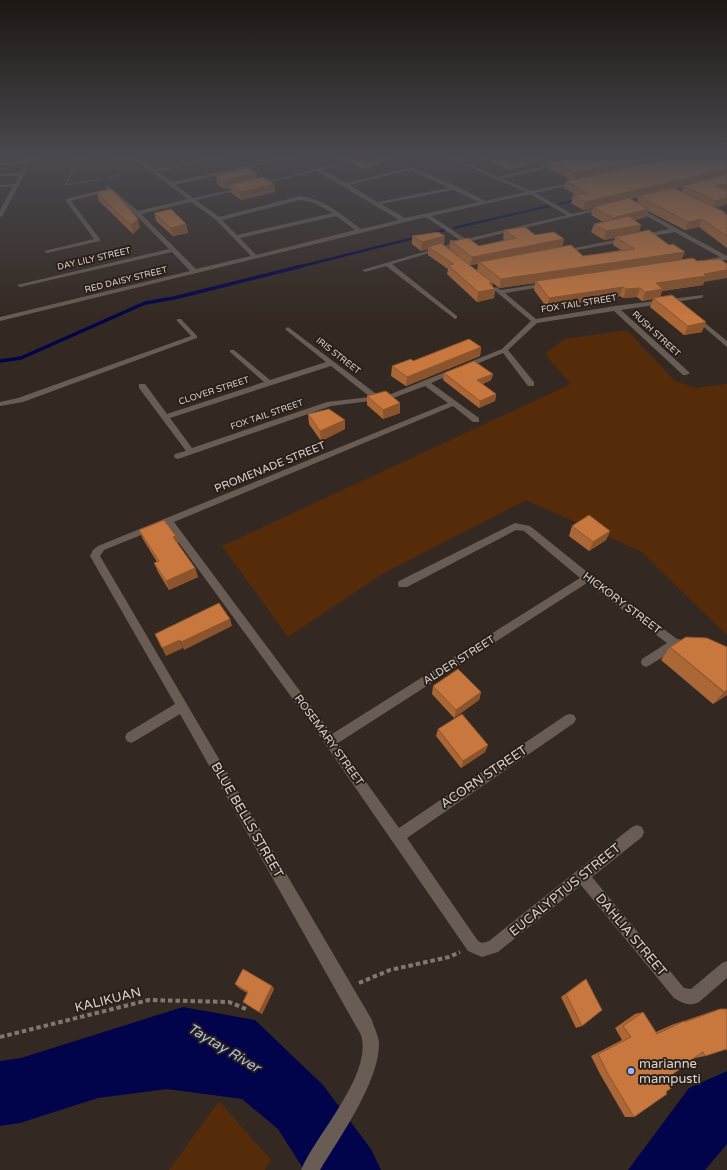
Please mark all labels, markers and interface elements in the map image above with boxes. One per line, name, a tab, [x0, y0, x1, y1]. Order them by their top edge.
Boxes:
street label: DAY LILY STREET	[56, 245, 132, 273]
street label: RED DAISY STREET	[84, 264, 169, 296]
street label: FOX TAIL STREET	[540, 293, 618, 315]
street label: RUSH STREET	[630, 309, 683, 360]
street label: IRIS STREET	[314, 335, 363, 377]
street label: CLOVER STREET	[177, 374, 251, 408]
street label: FOX TAIL STREET	[229, 397, 305, 433]
street label: PROMENADE STREET	[213, 439, 328, 495]
street label: HICKORY STREET	[580, 569, 664, 637]
street label: ALDER STREET	[421, 633, 498, 687]
street label: ROSEMARY STREET	[292, 692, 366, 788]
street label: ACORN STREET	[438, 742, 530, 812]
street label: BLUE BELLS STREET	[207, 759, 287, 881]
street label: EUCALYPTUS STREET	[506, 840, 624, 940]
street label: DAHLIA STREET	[592, 891, 670, 979]
street label: KALIKUAN	[73, 984, 143, 1016]
water label: Taytay River	[185, 1020, 265, 1077]
place label: marianne mampusti	[639, 1056, 701, 1087]
marker: marianne mampusti	[626, 1066, 636, 1076]

